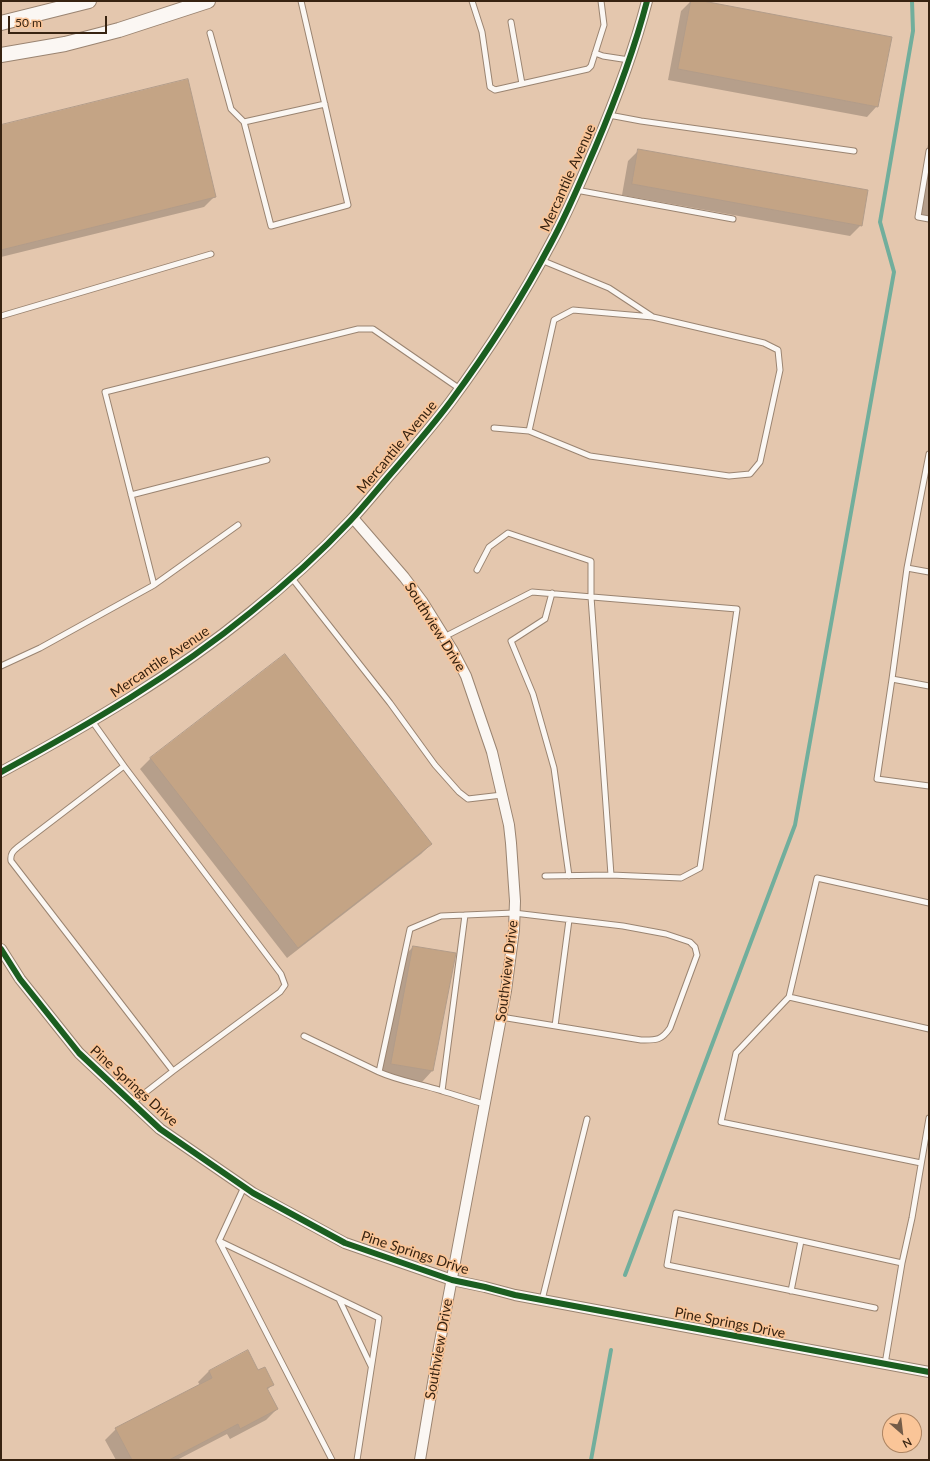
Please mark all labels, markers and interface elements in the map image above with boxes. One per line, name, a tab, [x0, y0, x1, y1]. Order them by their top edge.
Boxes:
scale bar	[10, 8, 109, 34]
text: 50 m	[15, 15, 42, 30]
street label: Mercantile Avenue	[537, 122, 599, 234]
street label: Mercantile Avenue	[353, 397, 441, 497]
street label: Southview Drive	[401, 579, 469, 675]
street label: Mercantile Avenue	[107, 623, 213, 701]
street label: Southview Drive	[492, 919, 522, 1023]
street label: Pine Springs Drive	[87, 1042, 181, 1130]
street label: Pine Springs Drive	[359, 1228, 471, 1278]
street label: Southview Drive	[422, 1297, 456, 1401]
street label: Pine Springs Drive	[673, 1304, 787, 1342]
north arrow	[882, 1413, 922, 1453]
text: N	[901, 1435, 914, 1451]

